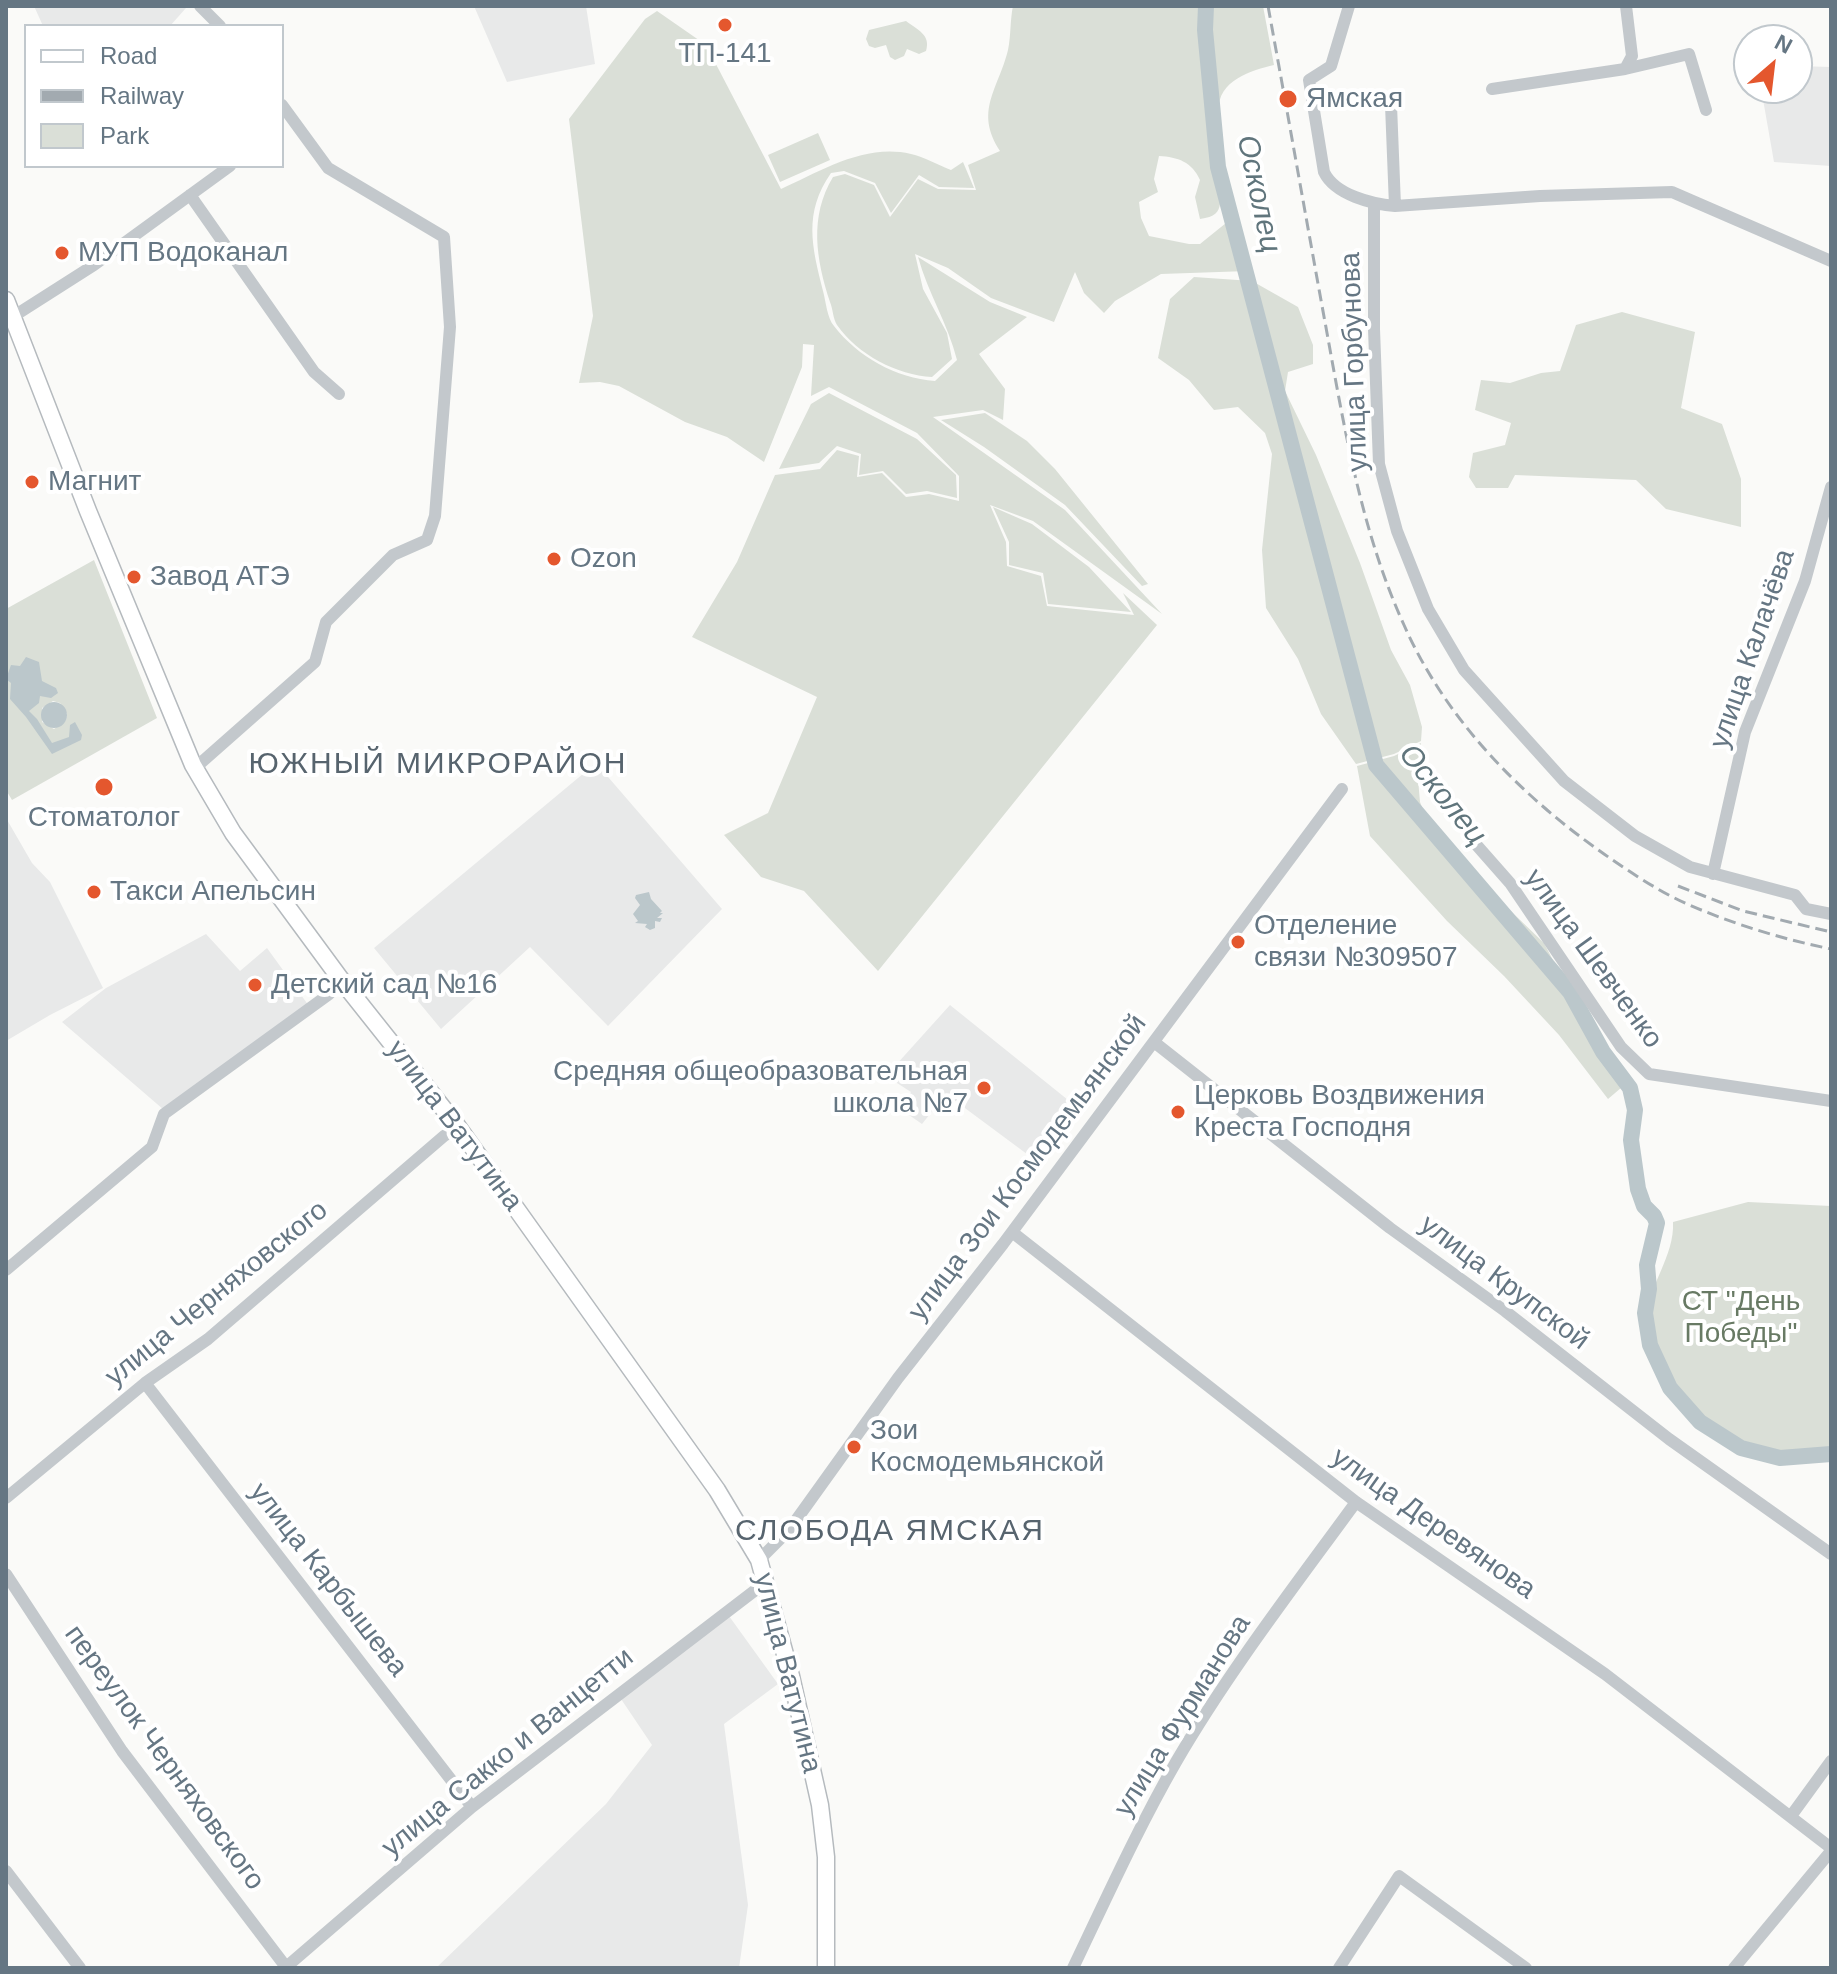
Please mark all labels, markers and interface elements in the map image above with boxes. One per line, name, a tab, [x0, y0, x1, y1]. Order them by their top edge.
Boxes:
marker: ТП-141	[716, 16, 734, 34]
legend	[24, 24, 284, 168]
north arrow	[1733, 24, 1813, 104]
text: N	[1771, 29, 1796, 59]
place label: ТП-141	[678, 37, 772, 71]
text: Road	[100, 42, 157, 69]
text: Railway	[100, 82, 184, 109]
place label: Ямская	[1306, 82, 1403, 116]
marker: Ямская	[1277, 88, 1299, 110]
text: Park	[100, 122, 149, 149]
water label: Осколец	[1228, 132, 1288, 256]
place label: МУП Водоканал	[78, 236, 288, 270]
marker: МУП Водоканал	[53, 244, 71, 262]
street label: улица Горбунова	[1334, 252, 1376, 472]
place label: Магнит	[48, 465, 141, 499]
marker: Магнит	[23, 473, 41, 491]
place label: Ozon	[570, 542, 637, 576]
street label: улица Калачёва	[1703, 545, 1803, 753]
marker: Ozon	[545, 550, 563, 568]
place label: Завод АТЭ	[150, 560, 290, 594]
marker: Завод АТЭ	[125, 568, 143, 586]
water label: Осколец	[1390, 737, 1494, 853]
district label: ЮЖНЫЙ МИКРОРАЙОН	[249, 747, 627, 783]
marker: Стоматолог	[93, 776, 115, 798]
place label: Стоматолог	[28, 801, 180, 835]
street label: улица Шевченко	[1517, 863, 1669, 1055]
place label: Такси Апельсин	[110, 875, 316, 909]
marker: Такси Апельсин	[85, 883, 103, 901]
place label: Отделение связи №309507	[1254, 909, 1457, 975]
marker: Отделение связи №309507	[1229, 933, 1247, 951]
place label: Детский сад №16	[271, 968, 497, 1002]
marker: Детский сад №16	[246, 976, 264, 994]
street label: улица Зои Космодемьянской	[902, 1008, 1154, 1328]
street label: улица Ватутина	[379, 1034, 529, 1218]
place label: Средняя общеобразовательная школа №7	[553, 1055, 968, 1121]
marker: Средняя общеобразовательная школа №7	[975, 1079, 993, 1097]
place label: Церковь Воздвижения Креста Господня	[1194, 1079, 1485, 1145]
marker: Церковь Воздвижения Креста Господня	[1169, 1103, 1187, 1121]
street label: улица Черняховского	[99, 1194, 335, 1394]
street label: улица Крупской	[1413, 1208, 1595, 1358]
park label: СТ "День Победы"	[1682, 1285, 1800, 1351]
place label: Зои Космодемьянской	[870, 1414, 1104, 1480]
marker: Зои Космодемьянской	[845, 1438, 863, 1456]
street label: улица Деревянова	[1325, 1441, 1541, 1607]
street label: улица Карбышева	[242, 1476, 414, 1684]
district label: СЛОБОДА ЯМСКАЯ	[735, 1514, 1045, 1550]
street label: улица Ватутина	[746, 1569, 828, 1777]
street label: улица Фурманова	[1107, 1609, 1259, 1823]
street label: переулок Черняховского	[57, 1619, 271, 1897]
street label: улица Сакко и Ванцетти	[375, 1641, 641, 1865]

